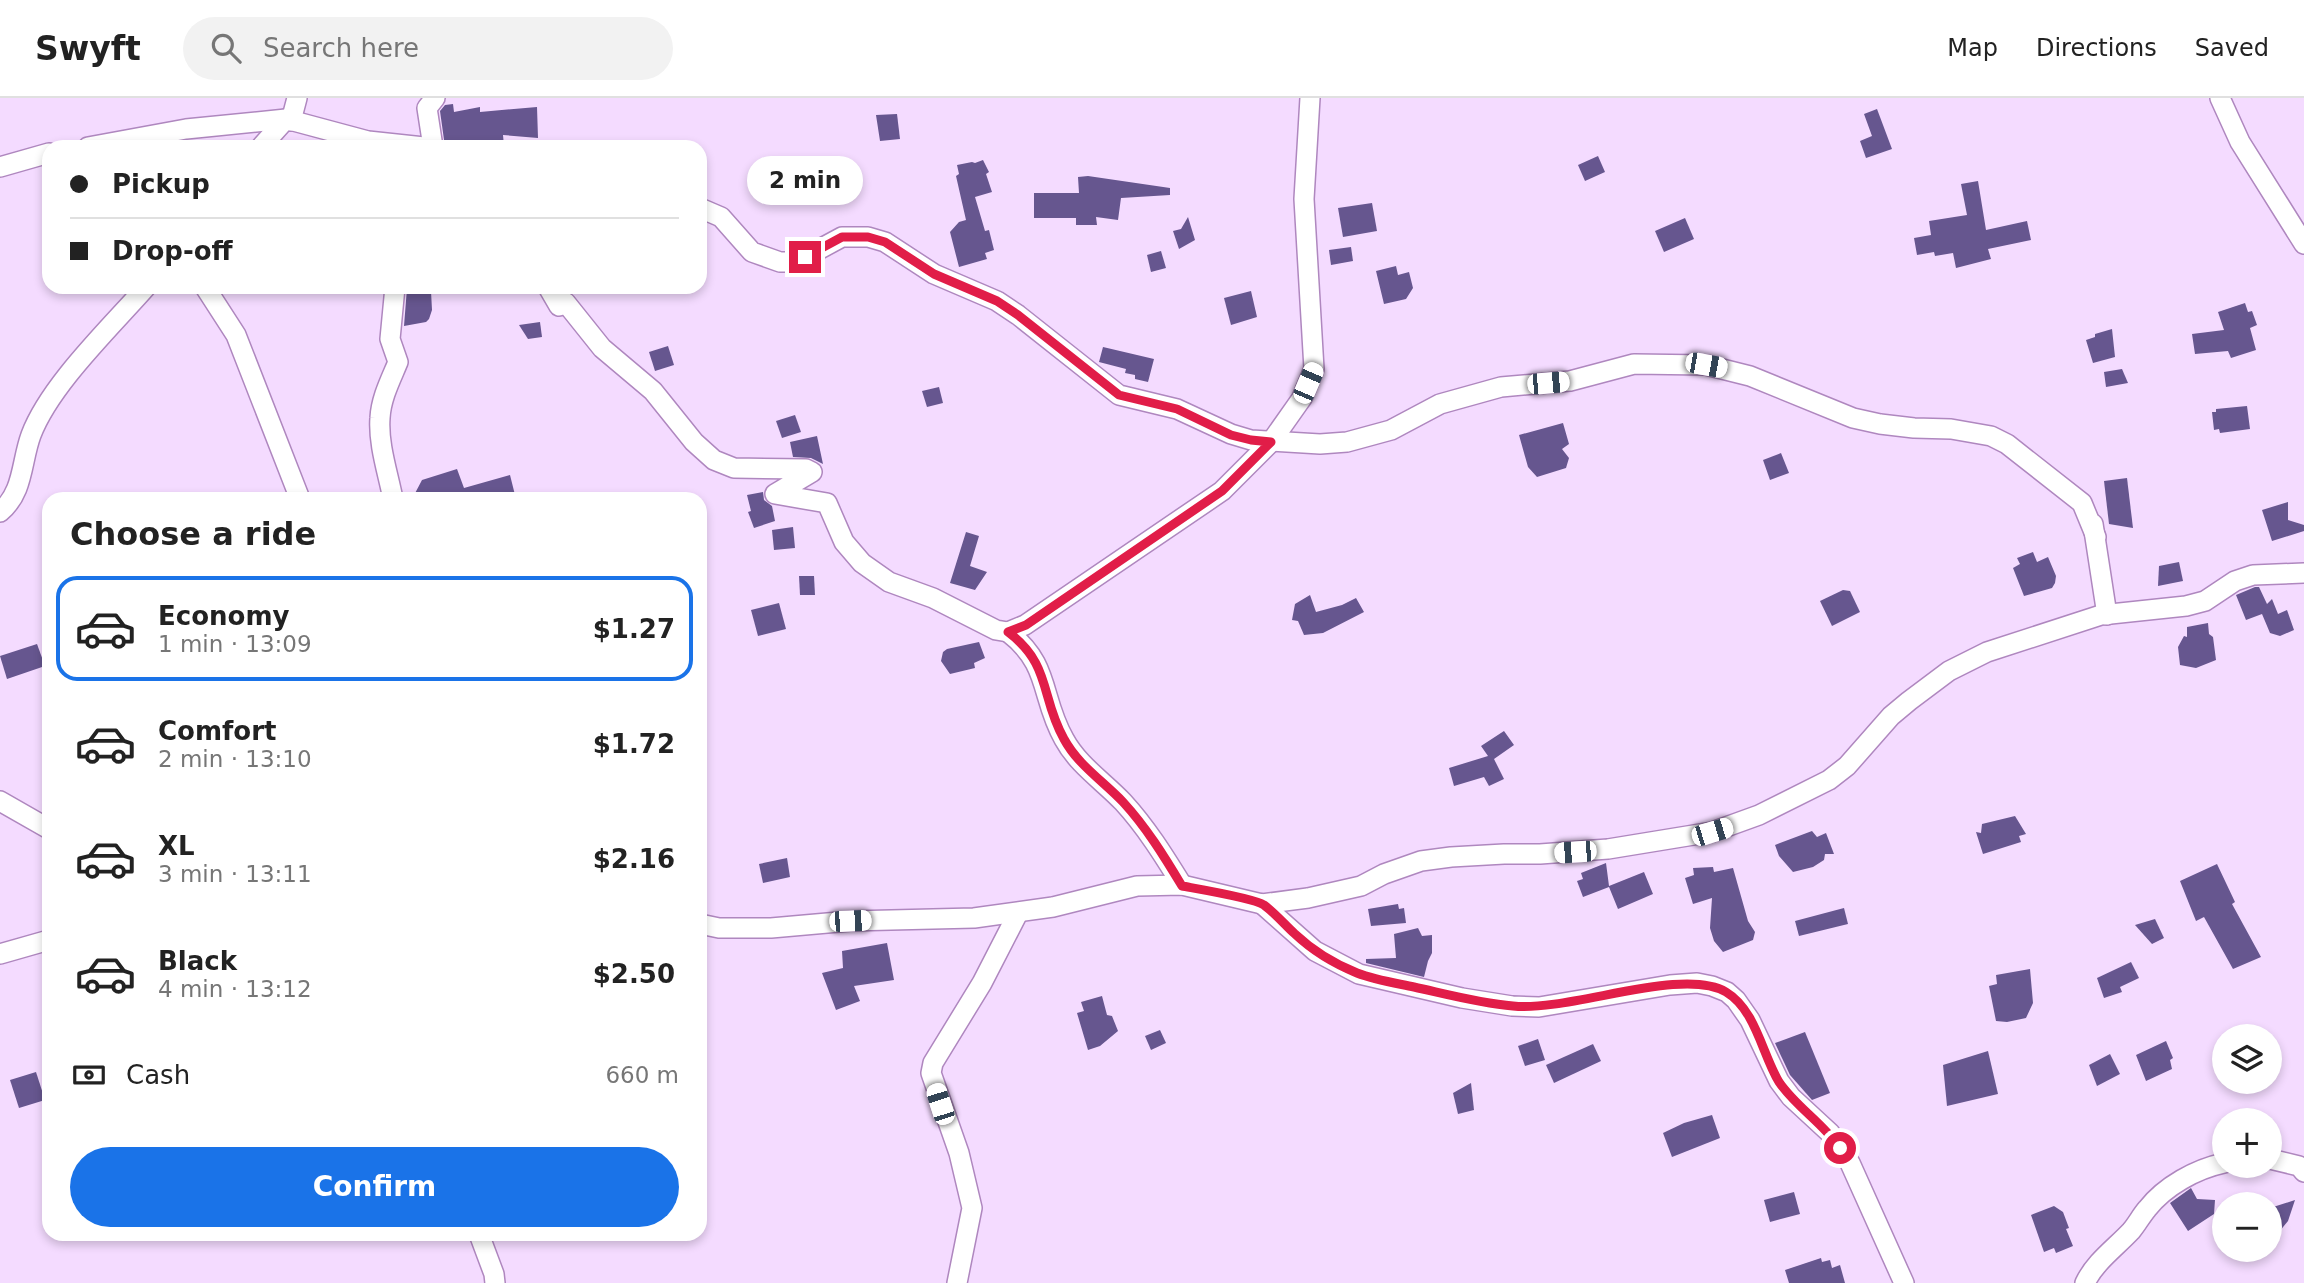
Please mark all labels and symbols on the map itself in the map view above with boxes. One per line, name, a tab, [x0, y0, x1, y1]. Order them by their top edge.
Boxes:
callout: 2 min	[747, 156, 863, 204]
route end	[789, 241, 821, 273]
car	[1684, 351, 1729, 379]
car	[1291, 360, 1326, 406]
car	[1527, 371, 1570, 395]
car	[1689, 816, 1736, 848]
car	[1554, 840, 1597, 864]
car	[829, 910, 872, 932]
car	[924, 1081, 957, 1127]
route start	[1824, 1132, 1856, 1164]

